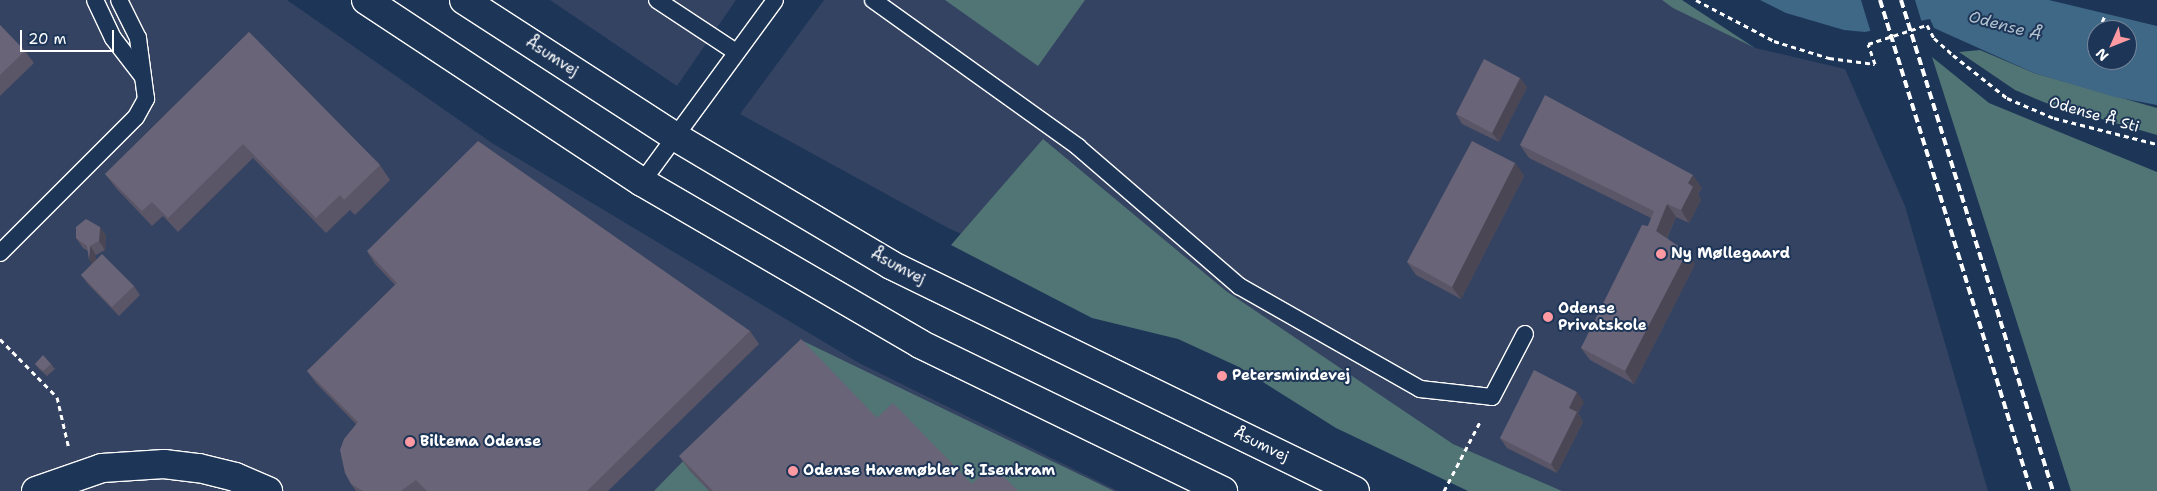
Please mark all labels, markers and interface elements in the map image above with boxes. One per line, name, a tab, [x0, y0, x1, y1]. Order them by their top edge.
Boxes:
water label: Odense Å	[1967, 7, 2043, 45]
scale bar	[22, 20, 116, 52]
north arrow	[2087, 20, 2137, 70]
text: 20 m	[28, 29, 67, 49]
street label: Åsumvej	[522, 33, 582, 81]
text: N	[2092, 44, 2112, 65]
street label: Odense Å Sti	[2047, 94, 2141, 136]
street label: Åsumvej	[868, 245, 928, 289]
place label: Ny Møllegaard	[1671, 245, 1790, 263]
marker: Ny Møllegaard	[1655, 248, 1667, 260]
place label: Odense Privatskole	[1558, 299, 1647, 334]
marker: Odense Privatskole	[1542, 311, 1554, 323]
place label: Petersmindevej	[1232, 367, 1350, 385]
marker: Petersmindevej	[1216, 370, 1228, 382]
street label: Åsumvej	[1230, 424, 1292, 466]
place label: Biltema Odense	[420, 433, 541, 451]
marker: Biltema Odense	[404, 436, 416, 448]
place label: Odense Havemøbler & Isenkram	[803, 462, 1055, 480]
marker: Odense Havemøbler & Isenkram	[787, 465, 799, 477]

